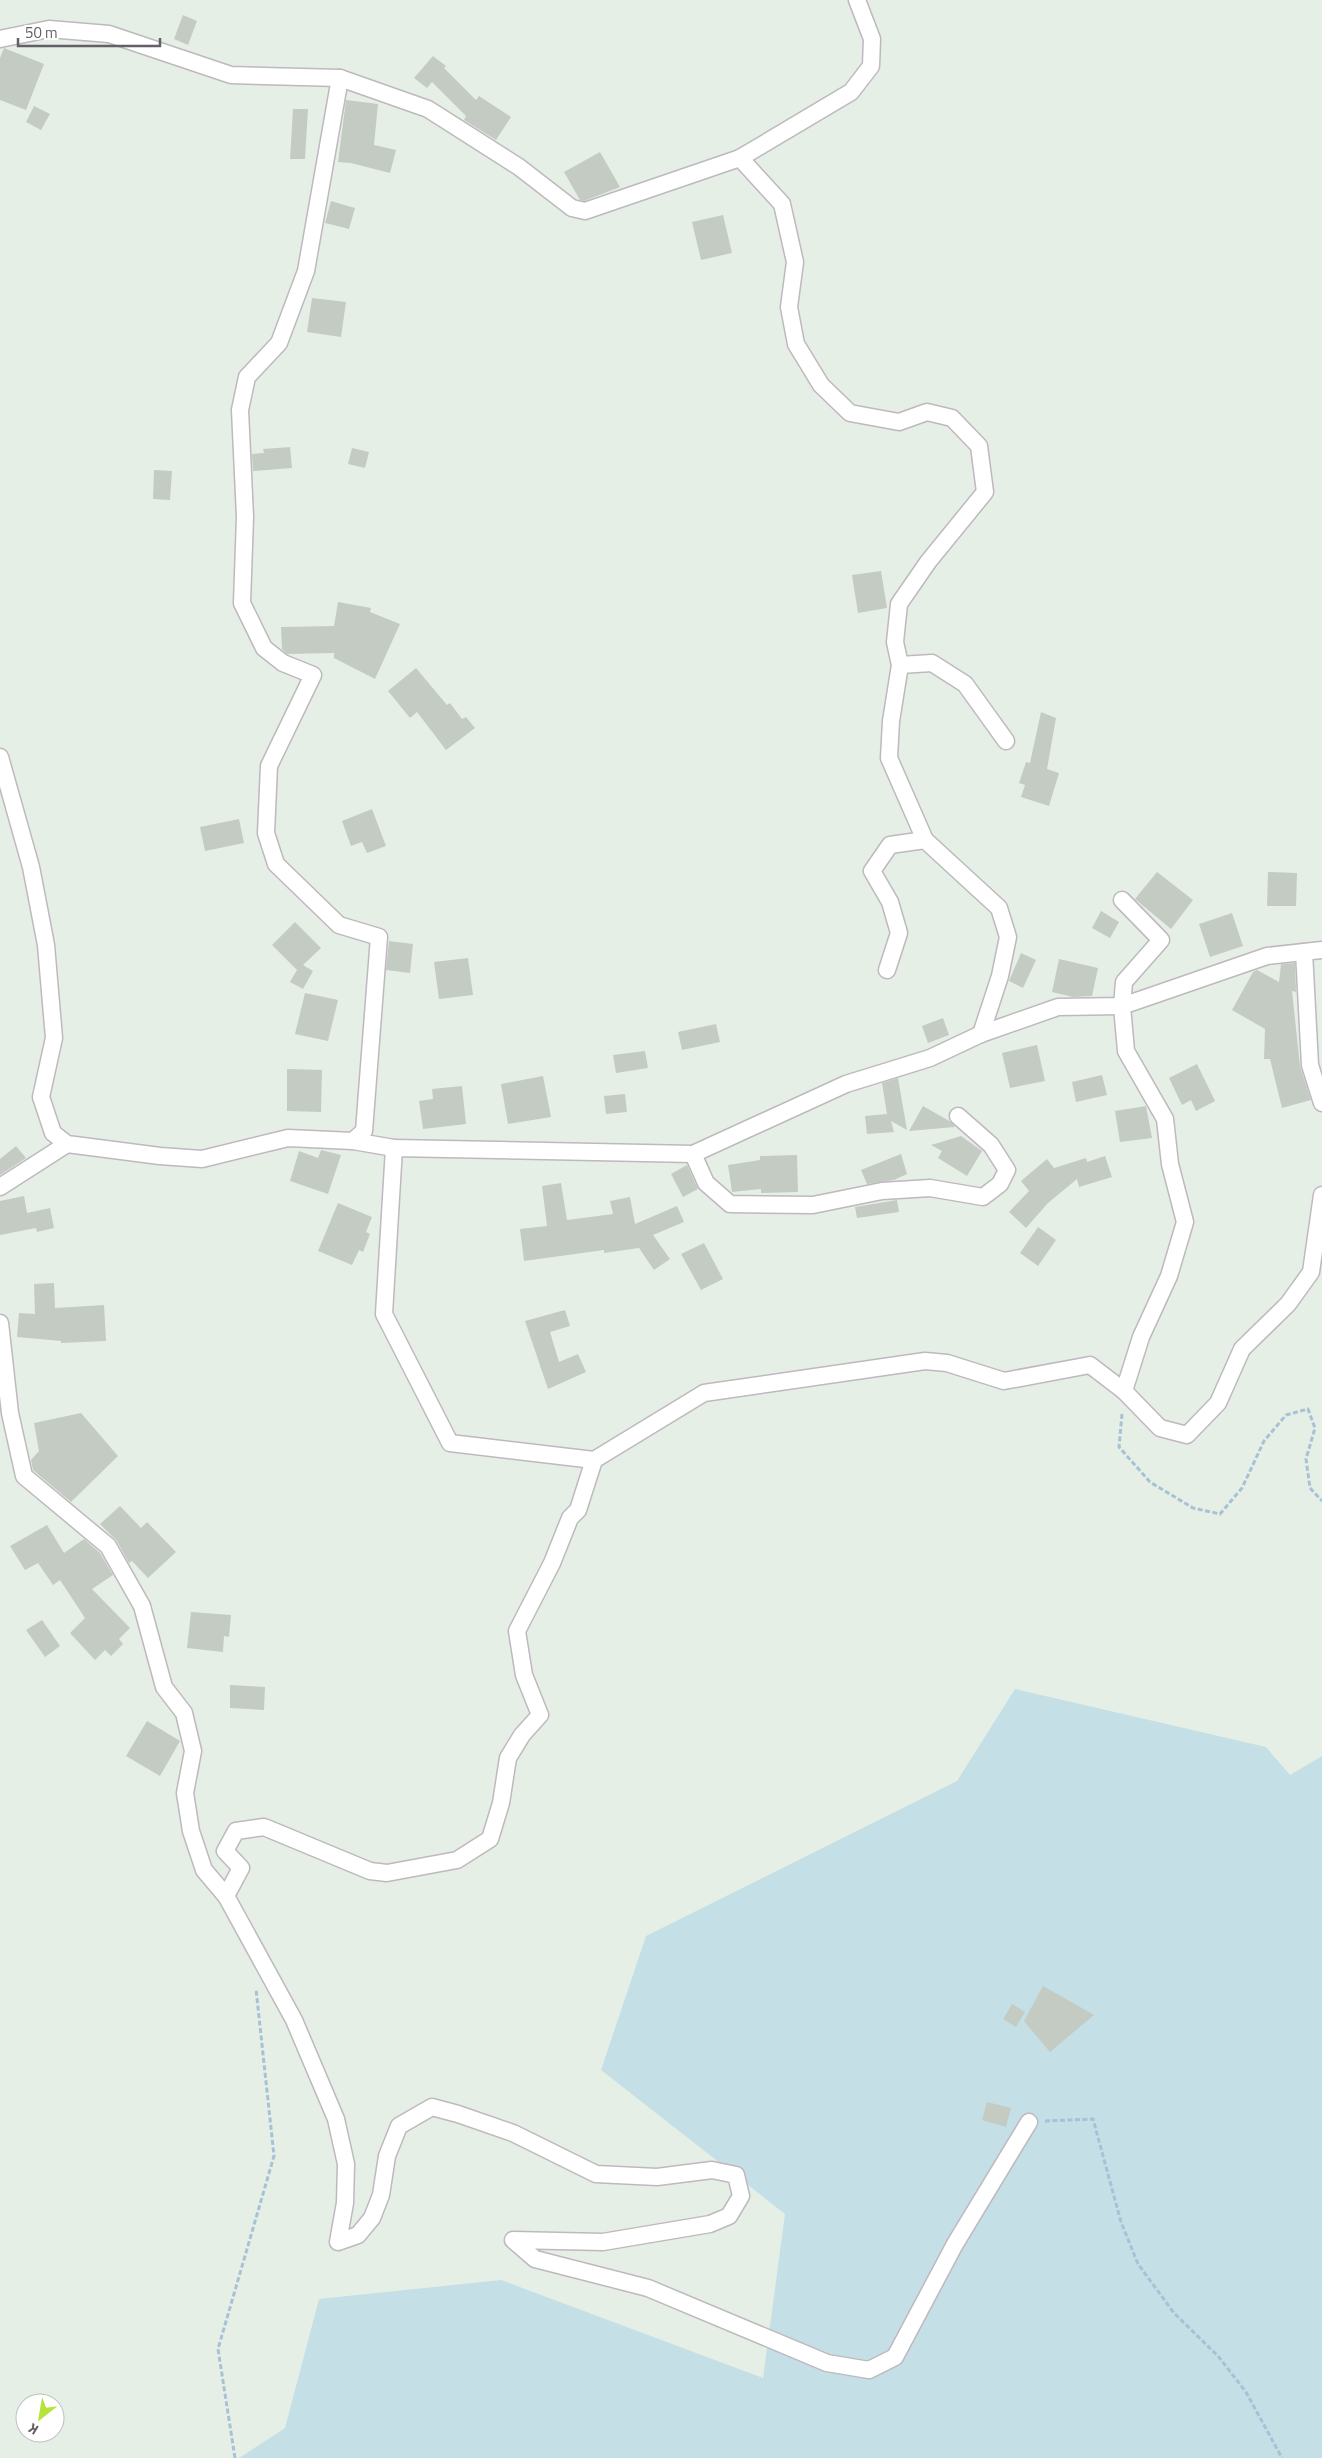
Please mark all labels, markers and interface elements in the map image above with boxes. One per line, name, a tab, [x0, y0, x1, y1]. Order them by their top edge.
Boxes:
scale bar	[18, 15, 160, 47]
text: 50 m	[25, 21, 58, 44]
north arrow	[15, 2393, 65, 2443]
text: K	[23, 2418, 42, 2441]

